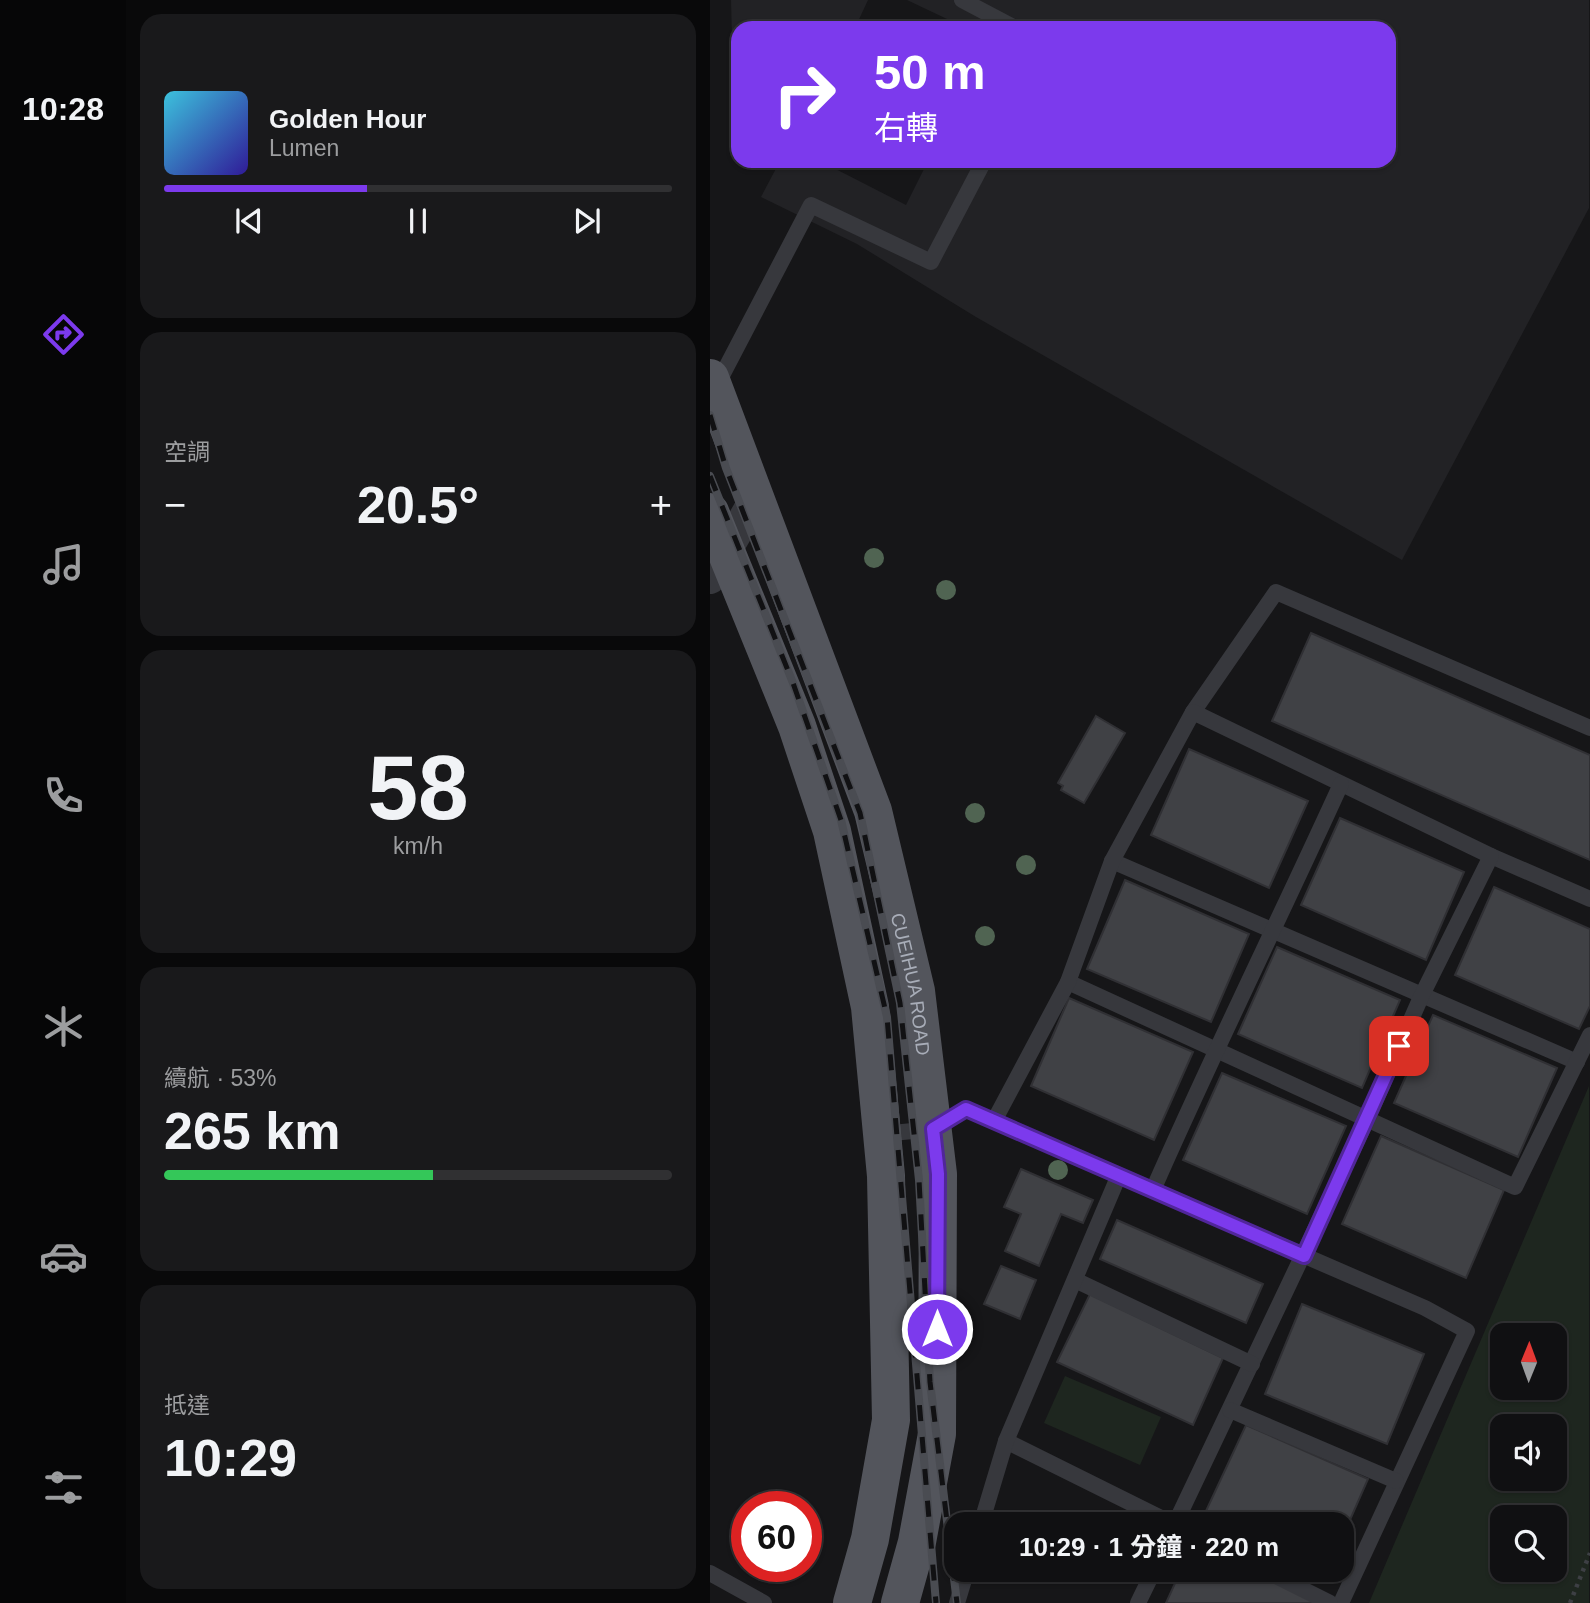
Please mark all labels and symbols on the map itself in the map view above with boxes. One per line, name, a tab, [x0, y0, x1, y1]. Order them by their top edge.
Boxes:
street label: CUEIHUA ROAD	[887, 911, 934, 1056]
pin	[1369, 1016, 1429, 1076]
position arrow	[900, 1292, 974, 1366]
north arrow	[1490, 1323, 1568, 1400]
speed limit sign: 60	[731, 1491, 822, 1582]

